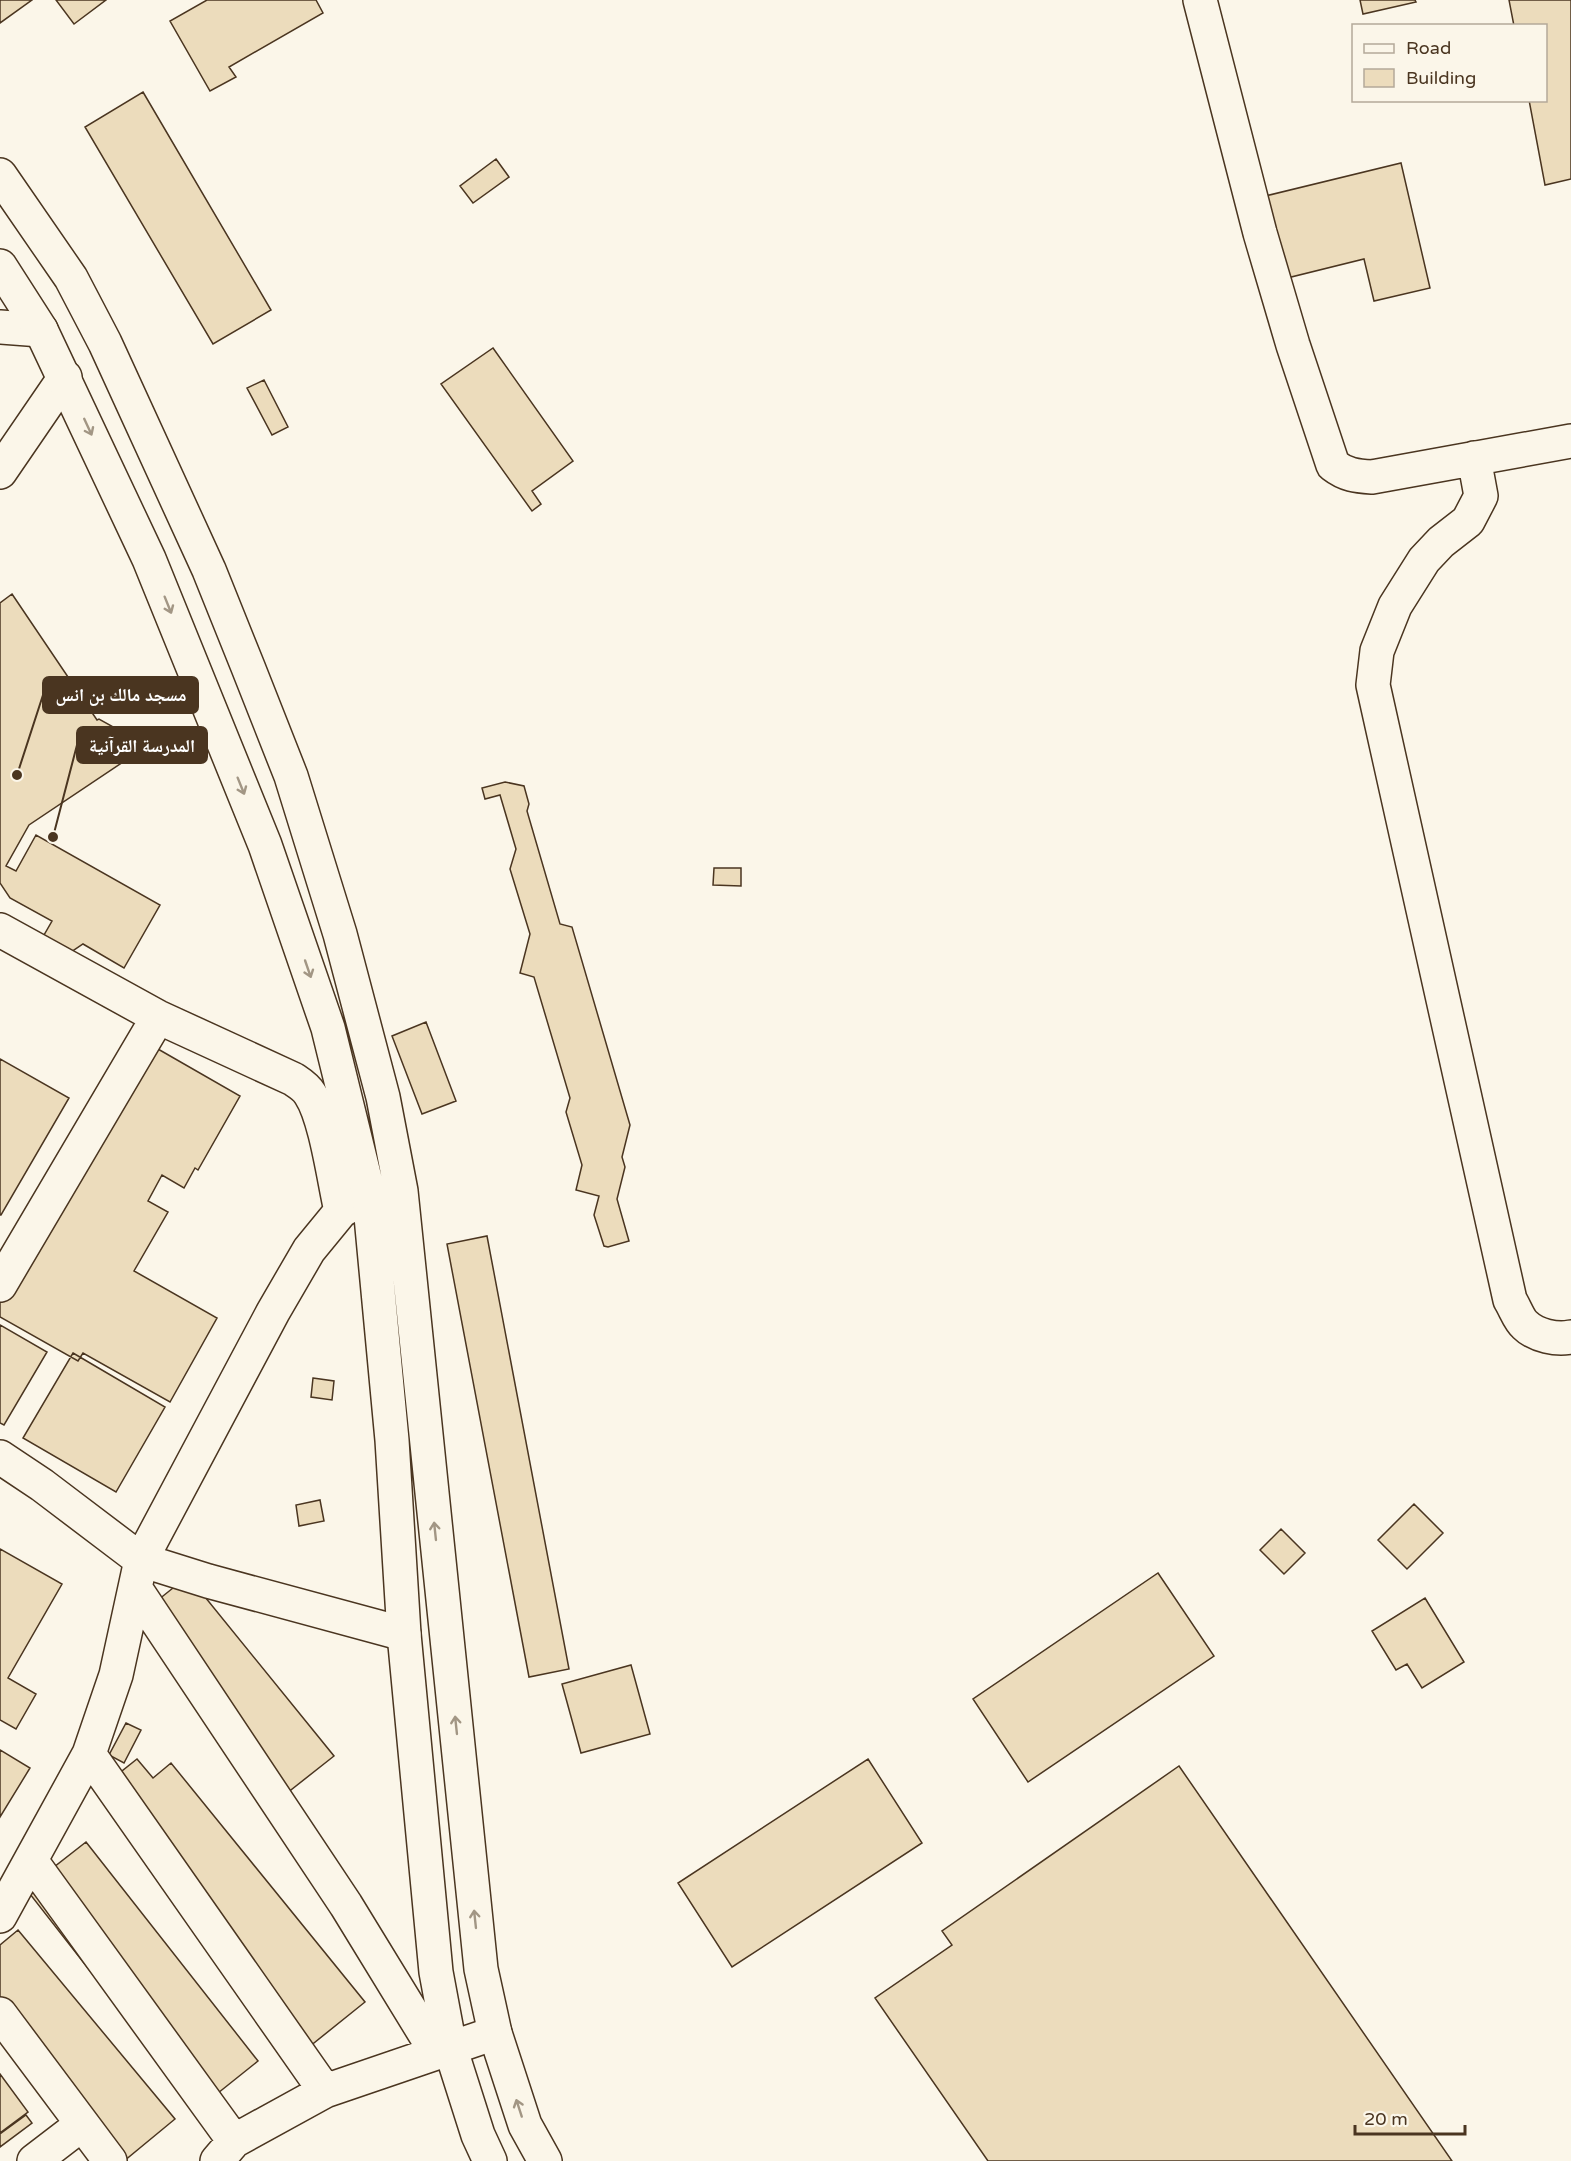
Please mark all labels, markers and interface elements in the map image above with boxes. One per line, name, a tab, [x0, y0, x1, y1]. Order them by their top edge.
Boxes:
legend	[1352, 24, 1547, 102]
text: Road	[1406, 37, 1451, 59]
text: Building	[1406, 67, 1476, 89]
one-way arrow	[83, 418, 95, 436]
one-way arrow	[163, 595, 174, 614]
callout: مسجد مالك بن انس	[43, 677, 198, 713]
text: مسجد مالك بن انس	[55, 684, 187, 706]
callout: المدرسة القرآنية	[77, 727, 207, 763]
text: المدرسة القرآنية	[89, 735, 195, 757]
one-way arrow	[236, 776, 247, 795]
one-way arrow	[303, 959, 314, 978]
one-way arrow	[429, 1522, 440, 1542]
one-way arrow	[450, 1716, 461, 1736]
one-way arrow	[470, 1910, 481, 1930]
scale bar	[1355, 2098, 1464, 2136]
one-way arrow	[513, 2099, 524, 2118]
text: 20 m	[1364, 2108, 1408, 2130]

